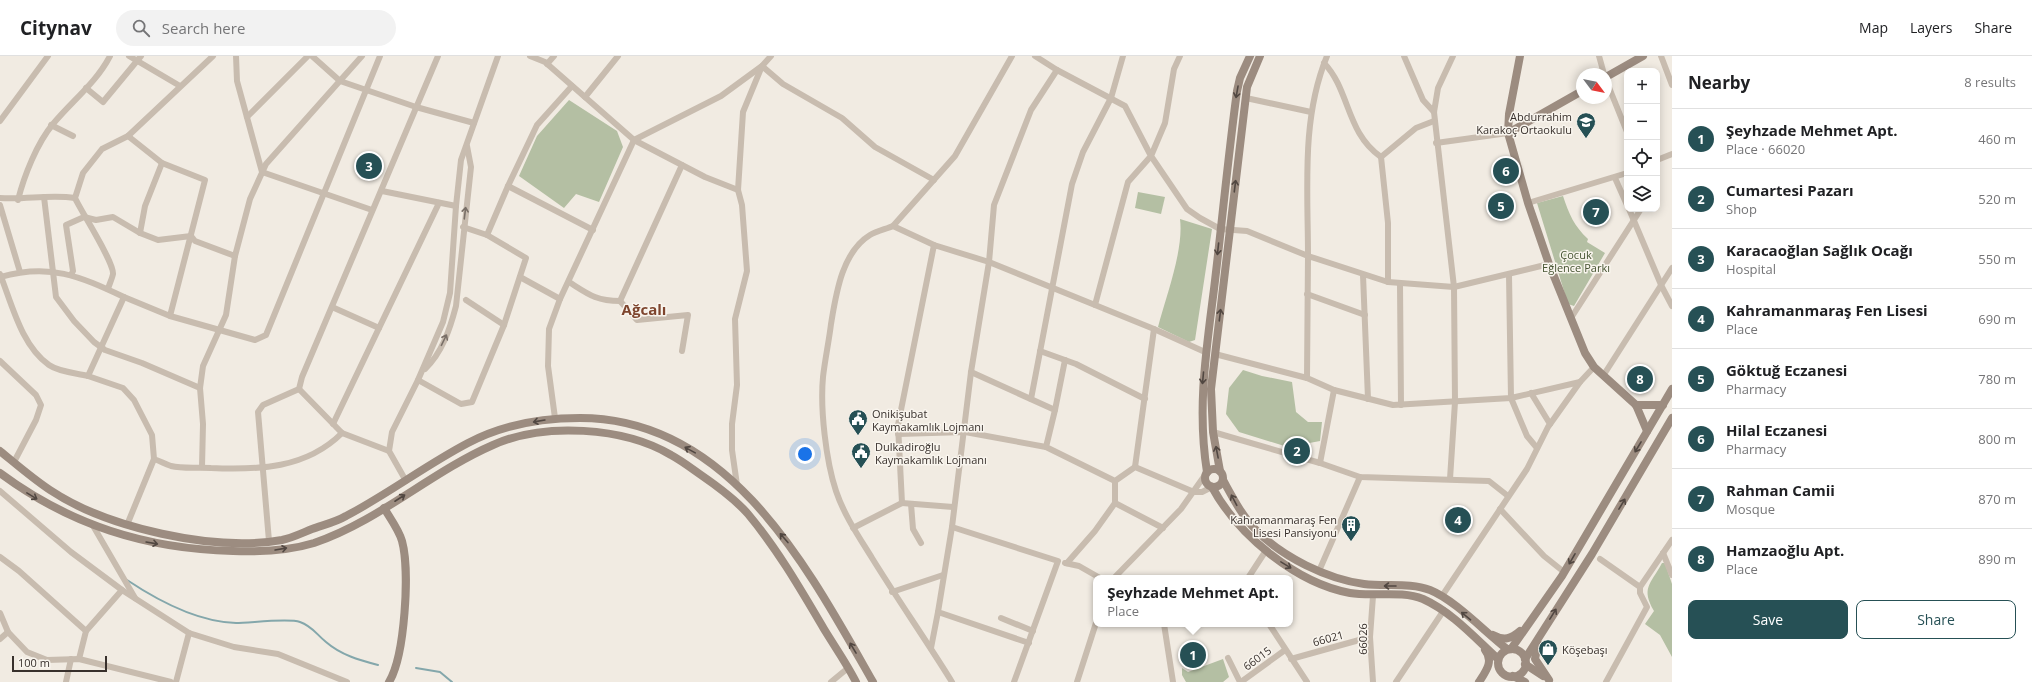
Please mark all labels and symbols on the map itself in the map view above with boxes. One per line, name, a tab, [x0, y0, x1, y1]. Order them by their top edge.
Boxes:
north arrow	[1576, 68, 1612, 104]
one-way arrow	[1233, 85, 1241, 98]
place label: Abdurrahim Karakoç Ortaokulu	[1476, 109, 1572, 137]
school or university icon: Abdurrahim Karakoç Ortaokulu	[1575, 111, 1597, 139]
pin: 3	[356, 151, 382, 181]
pin: 6	[1493, 156, 1519, 186]
one-way arrow	[1232, 180, 1239, 193]
pin: 5	[1488, 191, 1514, 221]
pin: 7	[1583, 197, 1609, 227]
one-way arrow	[461, 207, 469, 220]
one-way arrow	[1214, 242, 1222, 255]
park label: Çocuk Eğlence Parkı	[1542, 247, 1610, 275]
district label: Ağcalı	[622, 299, 666, 319]
one-way arrow	[1216, 309, 1224, 322]
one-way arrow	[441, 334, 448, 346]
pin: 8	[1627, 364, 1653, 394]
one-way arrow	[1199, 371, 1207, 384]
place label: Onikişubat Kaymakamlık Lojmanı	[872, 406, 984, 434]
public building icon: Onikişubat Kaymakamlık Lojmanı	[847, 408, 869, 436]
one-way arrow	[533, 418, 546, 426]
pin: 2	[1284, 436, 1310, 466]
place label: Dulkadiroğlu Kaymakamlık Lojmanı	[875, 439, 987, 467]
public building icon: Dulkadiroğlu Kaymakamlık Lojmanı	[850, 441, 872, 469]
one-way arrow	[1633, 441, 1641, 453]
your location	[795, 444, 815, 464]
one-way arrow	[684, 445, 696, 453]
one-way arrow	[1212, 446, 1220, 459]
one-way arrow	[26, 492, 38, 500]
one-way arrow	[394, 494, 405, 503]
one-way arrow	[1230, 494, 1237, 506]
one-way arrow	[1618, 498, 1626, 510]
pin: 4	[1445, 505, 1471, 535]
place label: Kahramanmaraş Fen Lisesi Pansiyonu	[1230, 512, 1337, 540]
building icon: Kahramanmaraş Fen Lisesi Pansiyonu	[1340, 514, 1362, 542]
one-way arrow	[780, 533, 789, 543]
one-way arrow	[145, 539, 158, 547]
one-way arrow	[274, 545, 287, 553]
one-way arrow	[1568, 553, 1576, 565]
one-way arrow	[1280, 561, 1291, 569]
one-way arrow	[1384, 582, 1397, 590]
one-way arrow	[1550, 608, 1558, 620]
one-way arrow	[1461, 611, 1471, 620]
street label: 66026	[1355, 623, 1370, 655]
street label: 66021	[1311, 627, 1345, 649]
shop icon: Köşebaşı	[1537, 638, 1559, 666]
pin: 1	[1180, 640, 1206, 670]
one-way arrow	[849, 642, 857, 654]
place label: Köşebaşı	[1562, 642, 1608, 657]
street label: 66015	[1240, 643, 1274, 673]
scale bar	[12, 654, 107, 673]

